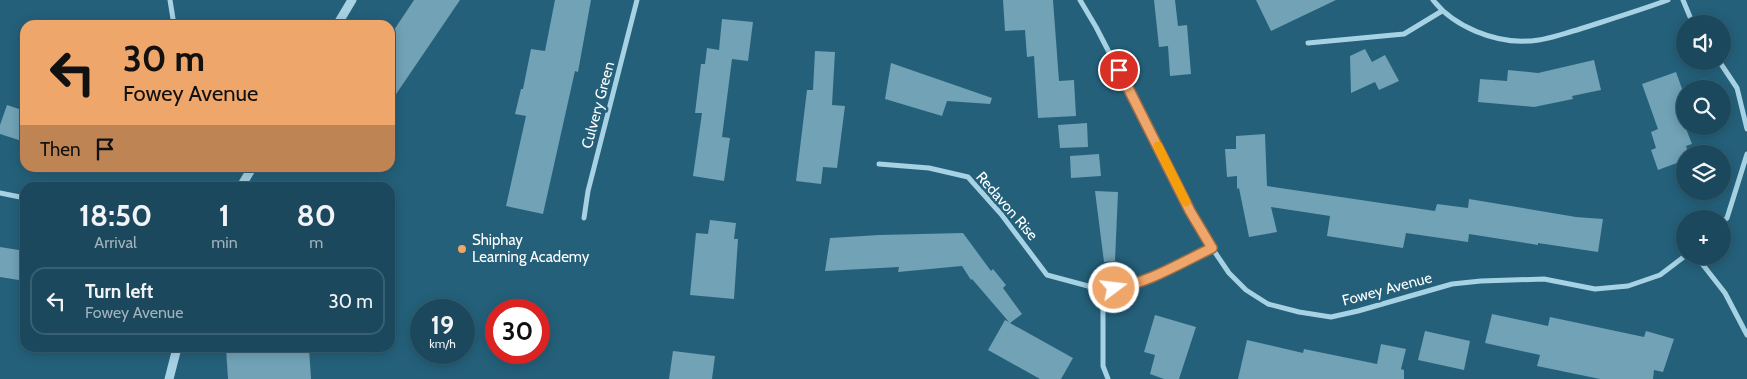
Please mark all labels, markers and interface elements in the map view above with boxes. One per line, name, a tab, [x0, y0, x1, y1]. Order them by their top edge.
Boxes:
map controls	[1676, 15, 1731, 265]
button: sound	[1676, 15, 1731, 70]
text: 30 m	[123, 37, 205, 80]
icon: left	[40, 40, 105, 105]
pin	[1098, 49, 1140, 91]
icon: arrive	[1105, 56, 1133, 84]
street label: Culvery Green	[578, 60, 618, 150]
text: Fowey Avenue	[123, 80, 258, 107]
button: search	[1676, 80, 1731, 135]
icon: arrive	[91, 135, 119, 163]
text: Then	[40, 138, 81, 161]
button: layers	[1676, 145, 1731, 200]
street label: Redavon Rise	[972, 168, 1042, 244]
text: 18:50	[79, 197, 152, 234]
text: 1	[219, 197, 230, 234]
text: 80	[297, 197, 336, 234]
button: +	[1676, 210, 1731, 265]
place label: Shiphay Learning Academy	[472, 231, 590, 266]
text: Arrival	[94, 233, 137, 252]
text: min	[211, 233, 238, 252]
text: m	[309, 233, 323, 252]
marker: Shiphay Learning Academy	[456, 243, 468, 255]
position arrow	[1087, 261, 1139, 313]
street label: Fowey Avenue	[1340, 268, 1434, 310]
text: Turn left	[85, 280, 153, 303]
icon: left	[42, 287, 70, 315]
text: 30 m	[329, 290, 373, 313]
speed limit sign: 30	[485, 299, 550, 364]
text: Fowey Avenue	[85, 303, 183, 322]
text: 19	[431, 310, 454, 340]
text: km/h	[429, 336, 456, 351]

